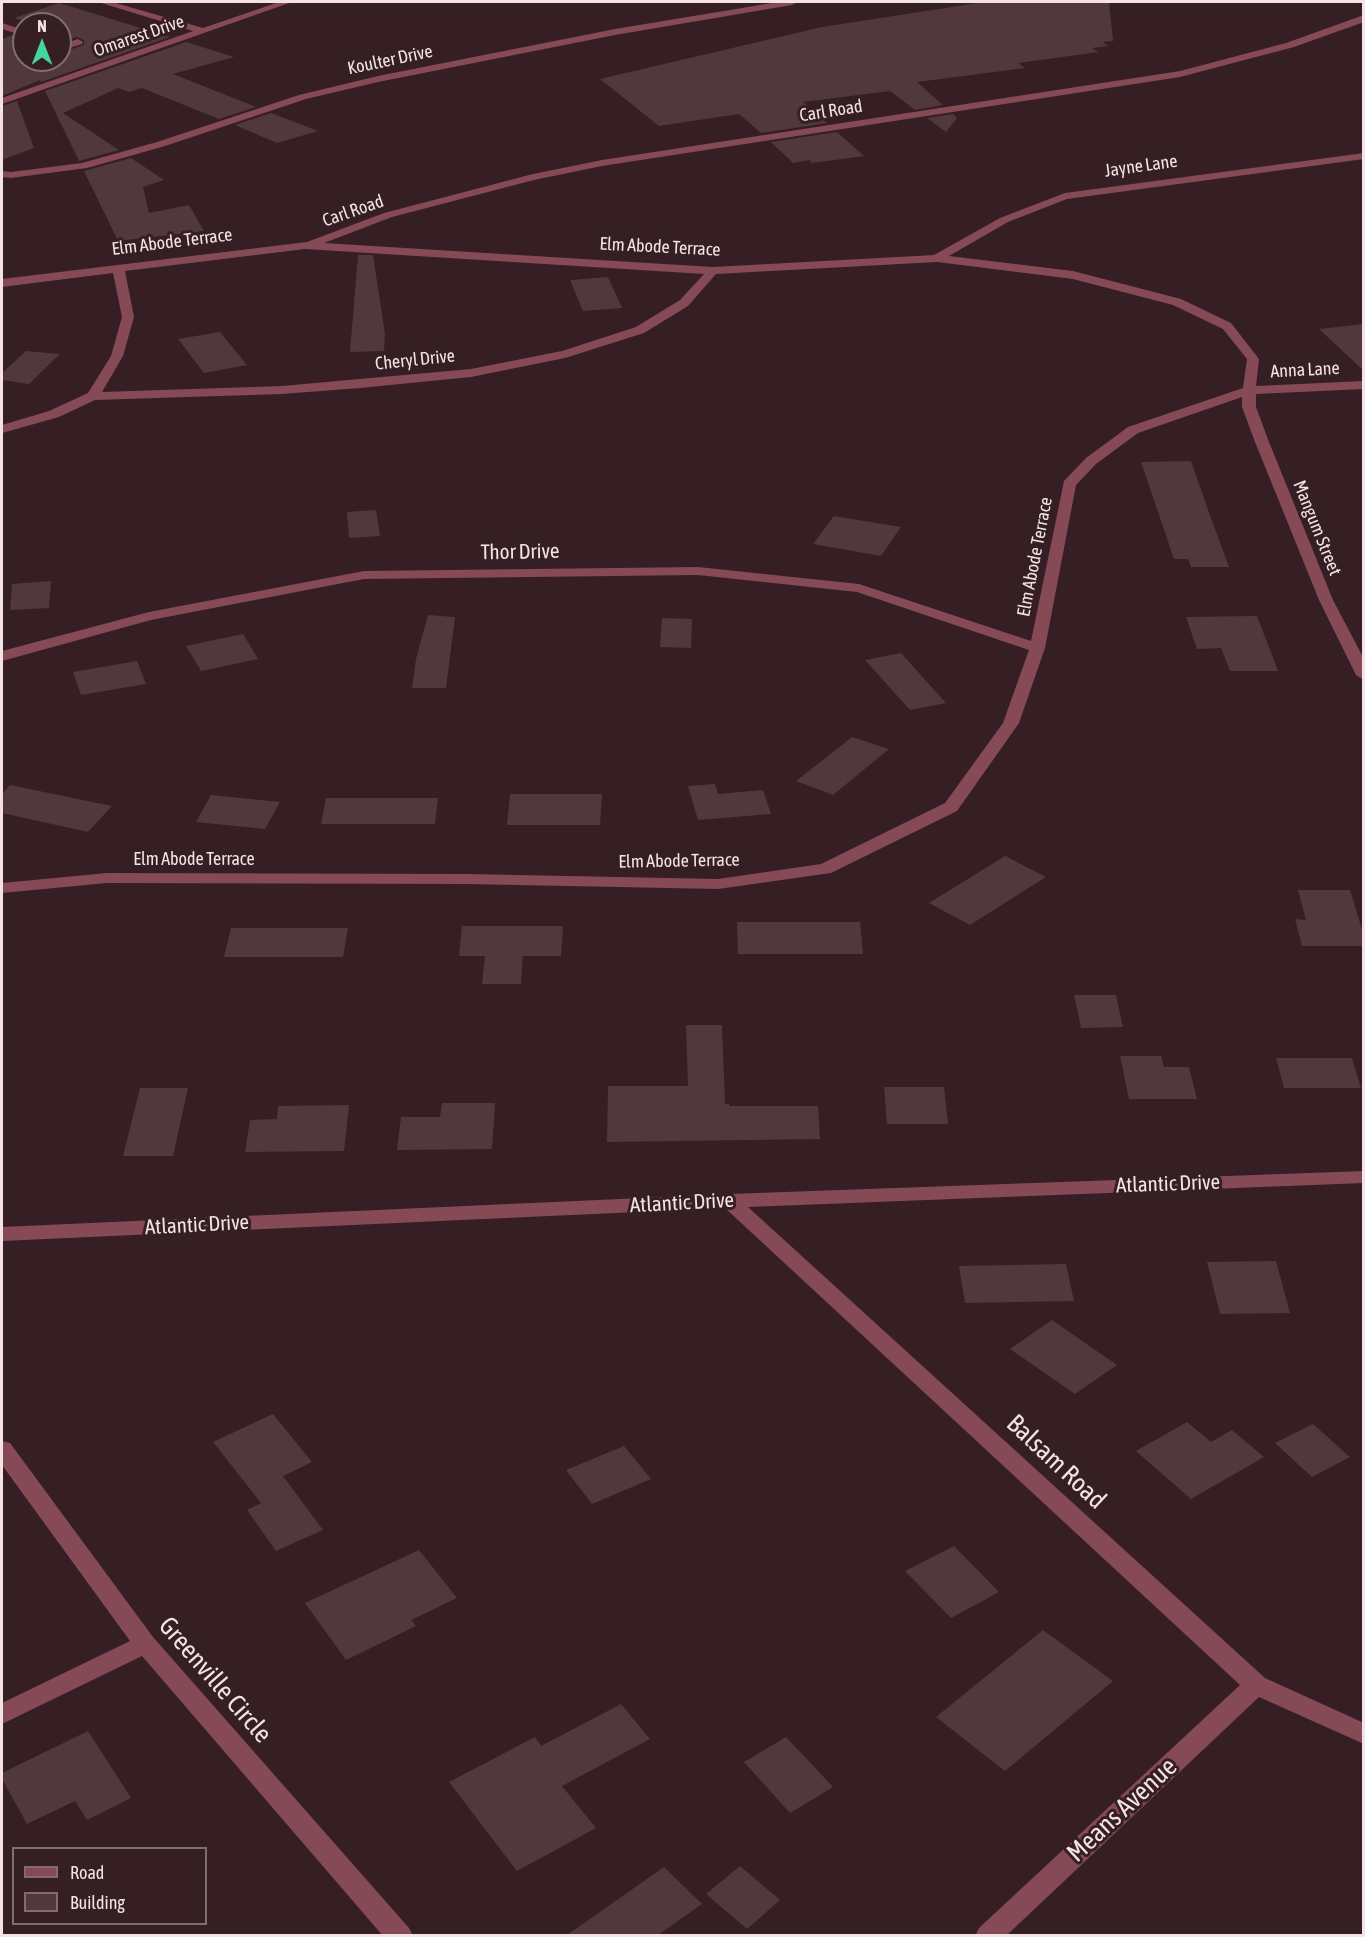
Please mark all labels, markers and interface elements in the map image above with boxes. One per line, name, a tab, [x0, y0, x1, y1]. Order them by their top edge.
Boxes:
street label: Omarest Drive	[91, 10, 187, 62]
north arrow	[12, 12, 72, 72]
text: N	[37, 17, 47, 35]
street label: Koulter Drive	[346, 40, 434, 80]
street label: Carl Road	[798, 95, 864, 127]
street label: Jayne Lane	[1103, 150, 1179, 182]
street label: Carl Road	[320, 190, 386, 232]
street label: Elm Abode Terrace	[110, 224, 234, 260]
street label: Elm Abode Terrace	[599, 233, 721, 261]
street label: Cheryl Drive	[374, 345, 456, 375]
street label: Anna Lane	[1270, 357, 1340, 383]
street label: Mangum Street	[1288, 477, 1346, 579]
street label: Elm Abode Terrace	[1013, 495, 1057, 619]
street label: Thor Drive	[480, 539, 560, 565]
street label: Elm Abode Terrace	[133, 848, 255, 870]
street label: Elm Abode Terrace	[618, 849, 740, 873]
street label: Atlantic Drive	[1116, 1170, 1220, 1198]
street label: Atlantic Drive	[629, 1188, 735, 1218]
street label: Atlantic Drive	[144, 1210, 250, 1240]
street label: Balsam Road	[1000, 1408, 1112, 1516]
street label: Greenville Circle	[152, 1611, 278, 1749]
street label: Means Avenue	[1061, 1751, 1183, 1869]
legend	[12, 1847, 207, 1925]
text: Road	[70, 1862, 104, 1883]
text: Building	[70, 1892, 125, 1913]

